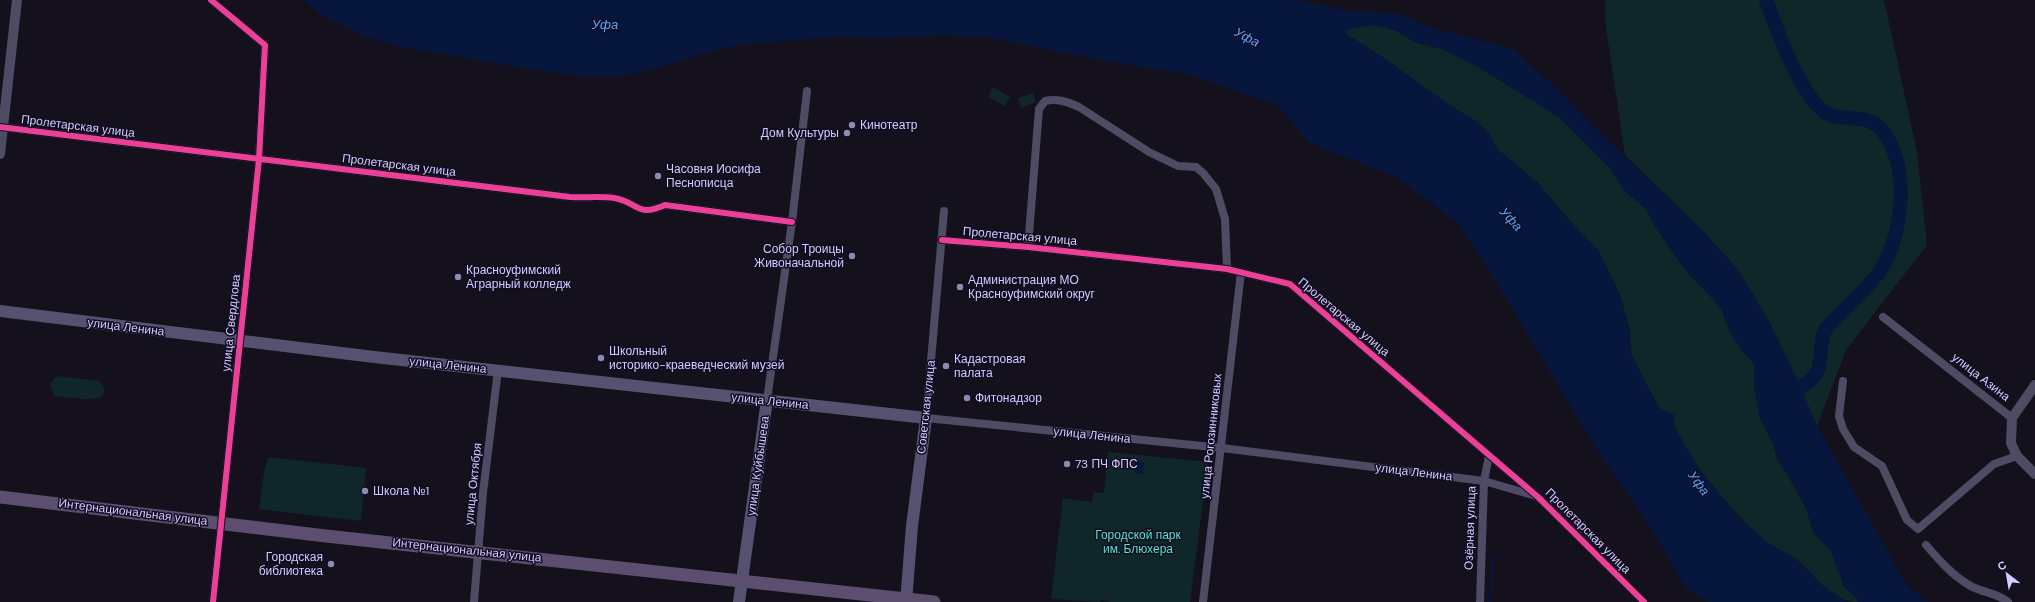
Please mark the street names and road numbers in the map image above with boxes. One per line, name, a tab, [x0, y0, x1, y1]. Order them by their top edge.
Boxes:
street label: Пролетарская улица	[20, 111, 136, 141]
street label: Пролетарская улица	[341, 150, 457, 180]
street label: Пролетарская улица	[962, 223, 1078, 249]
street label: улица Свердлова	[218, 273, 244, 373]
street label: Пролетарская улица	[1295, 274, 1393, 360]
street label: улица Ленина	[87, 314, 166, 340]
street label: улица Азина	[1949, 349, 2014, 405]
street label: улица Ленина	[409, 353, 488, 377]
street label: Советская улица	[913, 359, 939, 455]
street label: улица Рогозинниковых	[1196, 372, 1226, 500]
street label: улица Ленина	[731, 389, 810, 413]
street label: улица Куйбышева	[743, 415, 773, 517]
street label: улица Ленина	[1053, 423, 1132, 447]
street label: улица Октября	[461, 442, 485, 526]
street label: улица Ленина	[1375, 459, 1454, 485]
street label: Озёрная улица	[1461, 485, 1479, 570]
street label: Пролетарская улица	[1542, 485, 1634, 577]
street label: Интернациональная улица	[58, 495, 209, 529]
street label: Интернациональная улица	[392, 534, 543, 566]

